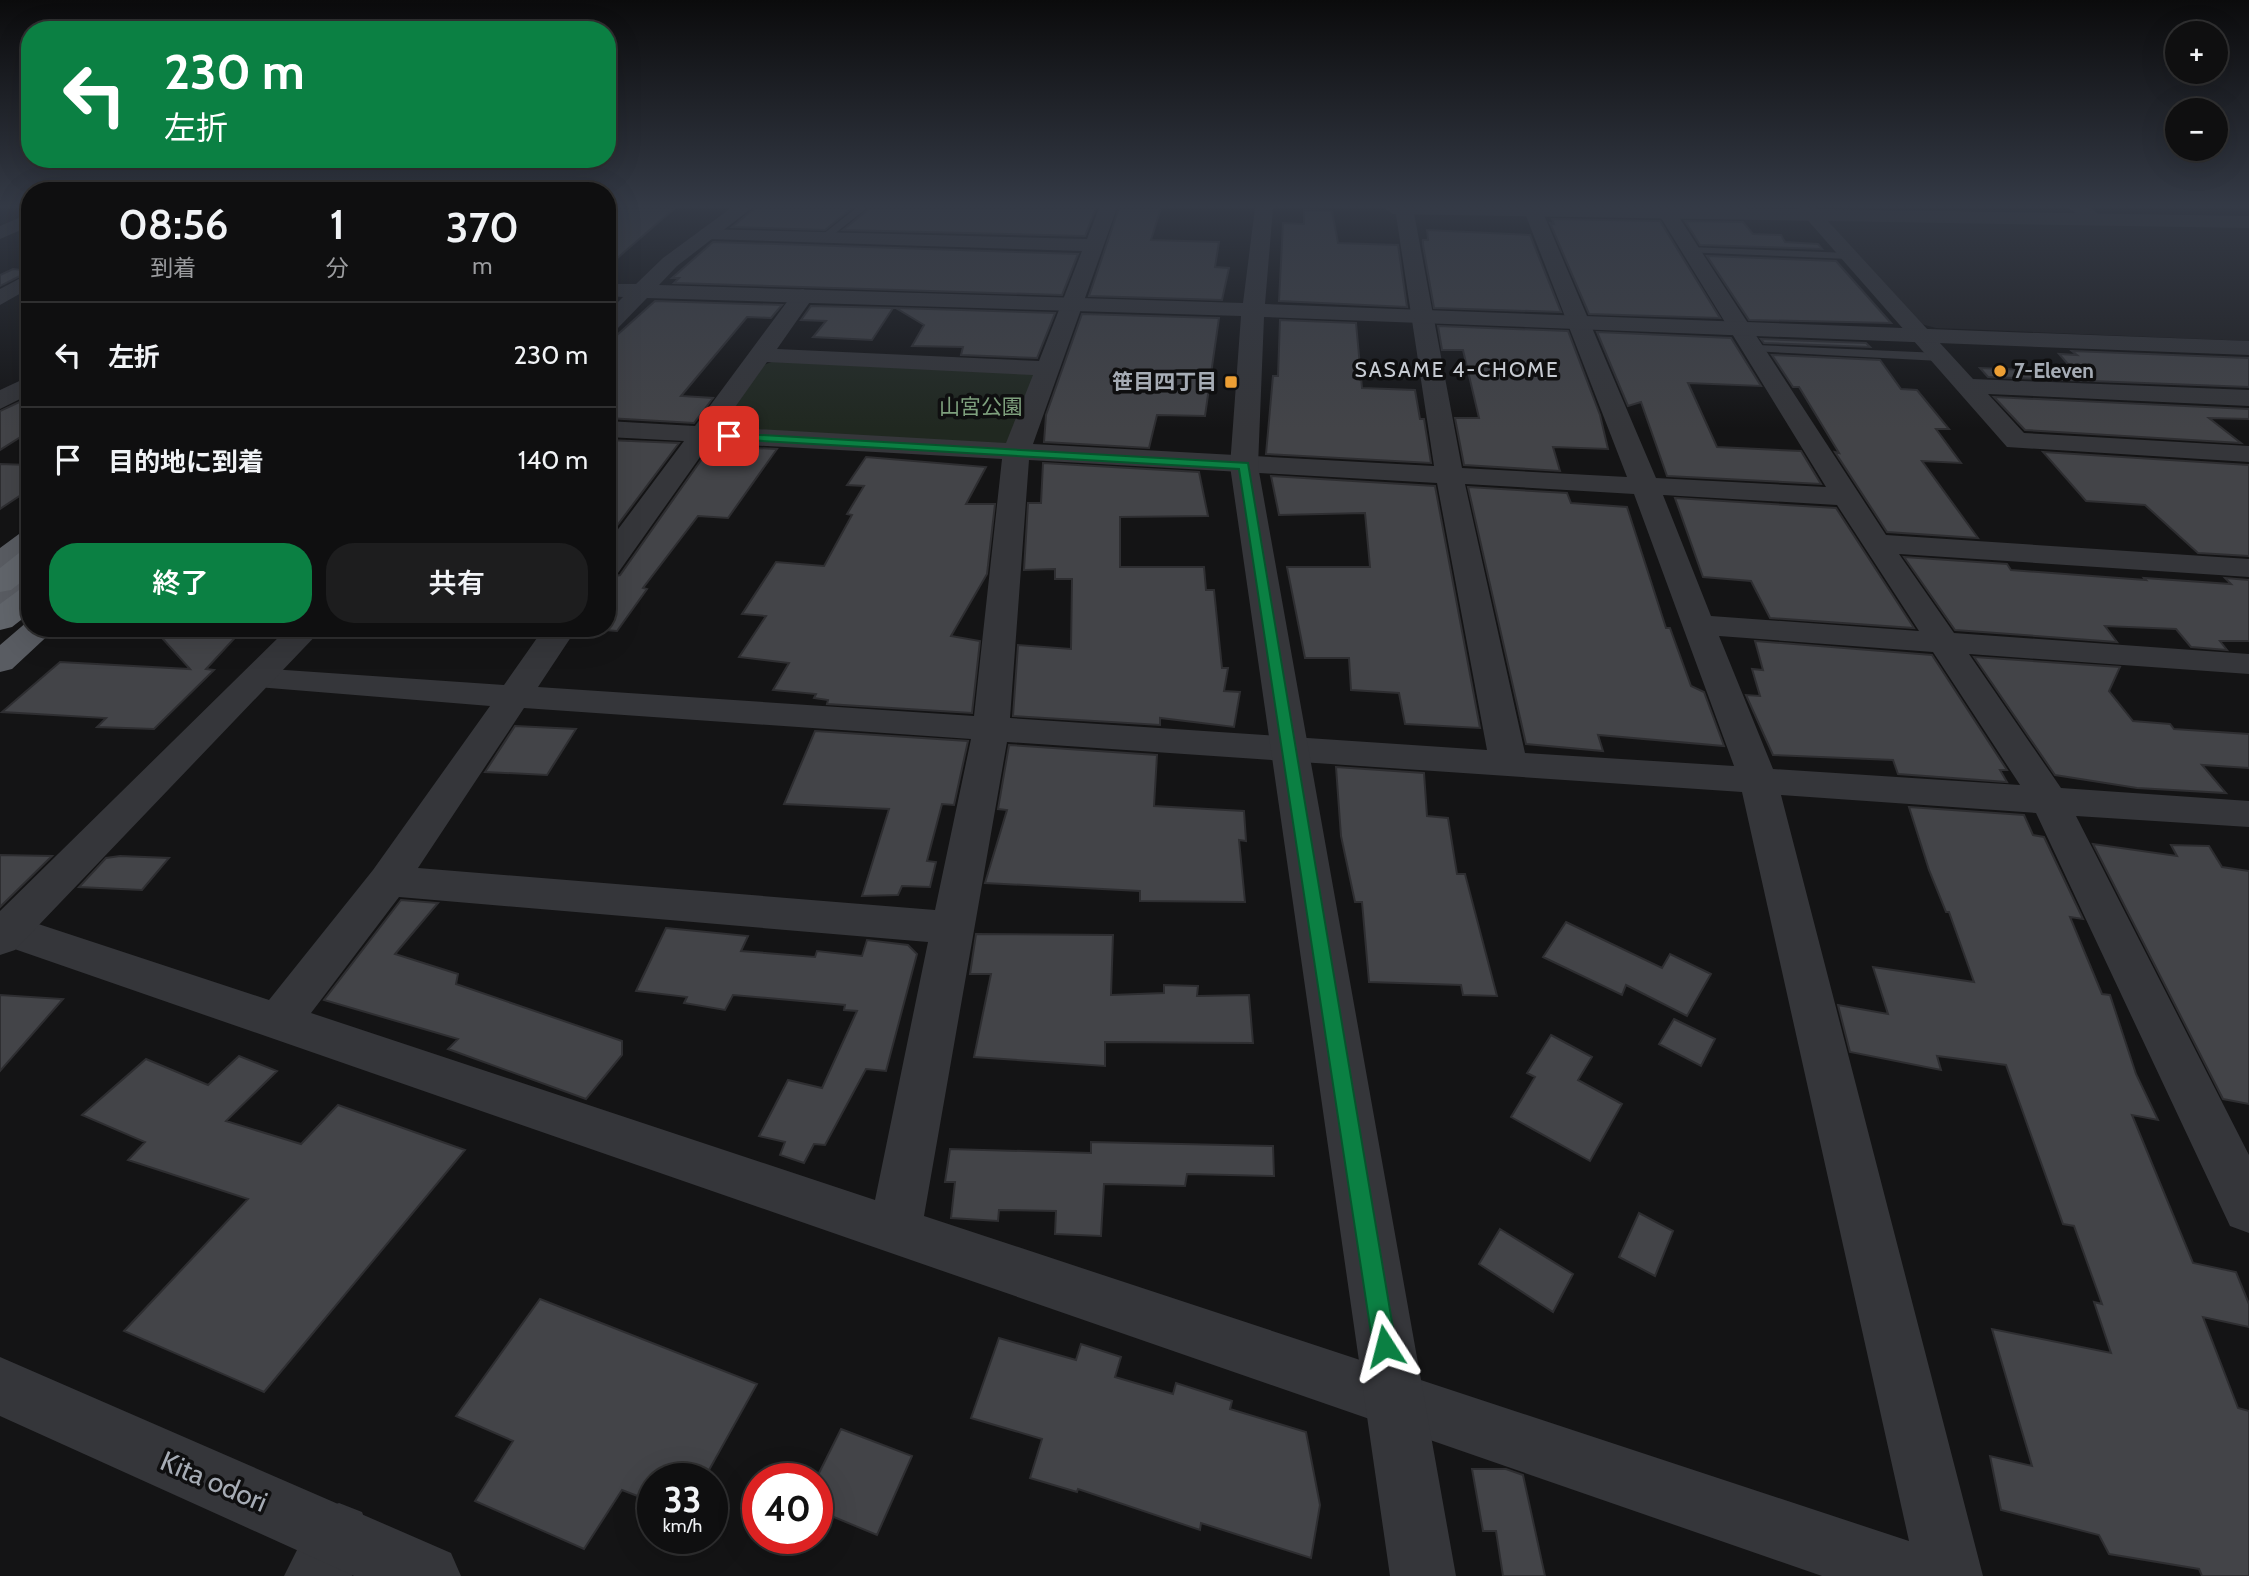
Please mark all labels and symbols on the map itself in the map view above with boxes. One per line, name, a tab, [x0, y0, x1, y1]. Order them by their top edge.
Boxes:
district label: SASAME 4-CHOME	[1354, 357, 1560, 382]
place label: 7-Eleven	[2014, 358, 2094, 383]
marker: 7-Eleven	[1992, 363, 2008, 379]
place label: 笹目四丁目	[1112, 369, 1217, 394]
marker: 笹目四丁目	[1223, 374, 1239, 390]
park label: 山宮公園	[939, 394, 1023, 419]
pin	[699, 406, 759, 466]
position arrow	[1348, 1309, 1422, 1383]
street label: Kita odori	[155, 1443, 273, 1519]
speed limit sign: 40	[742, 1463, 833, 1554]

